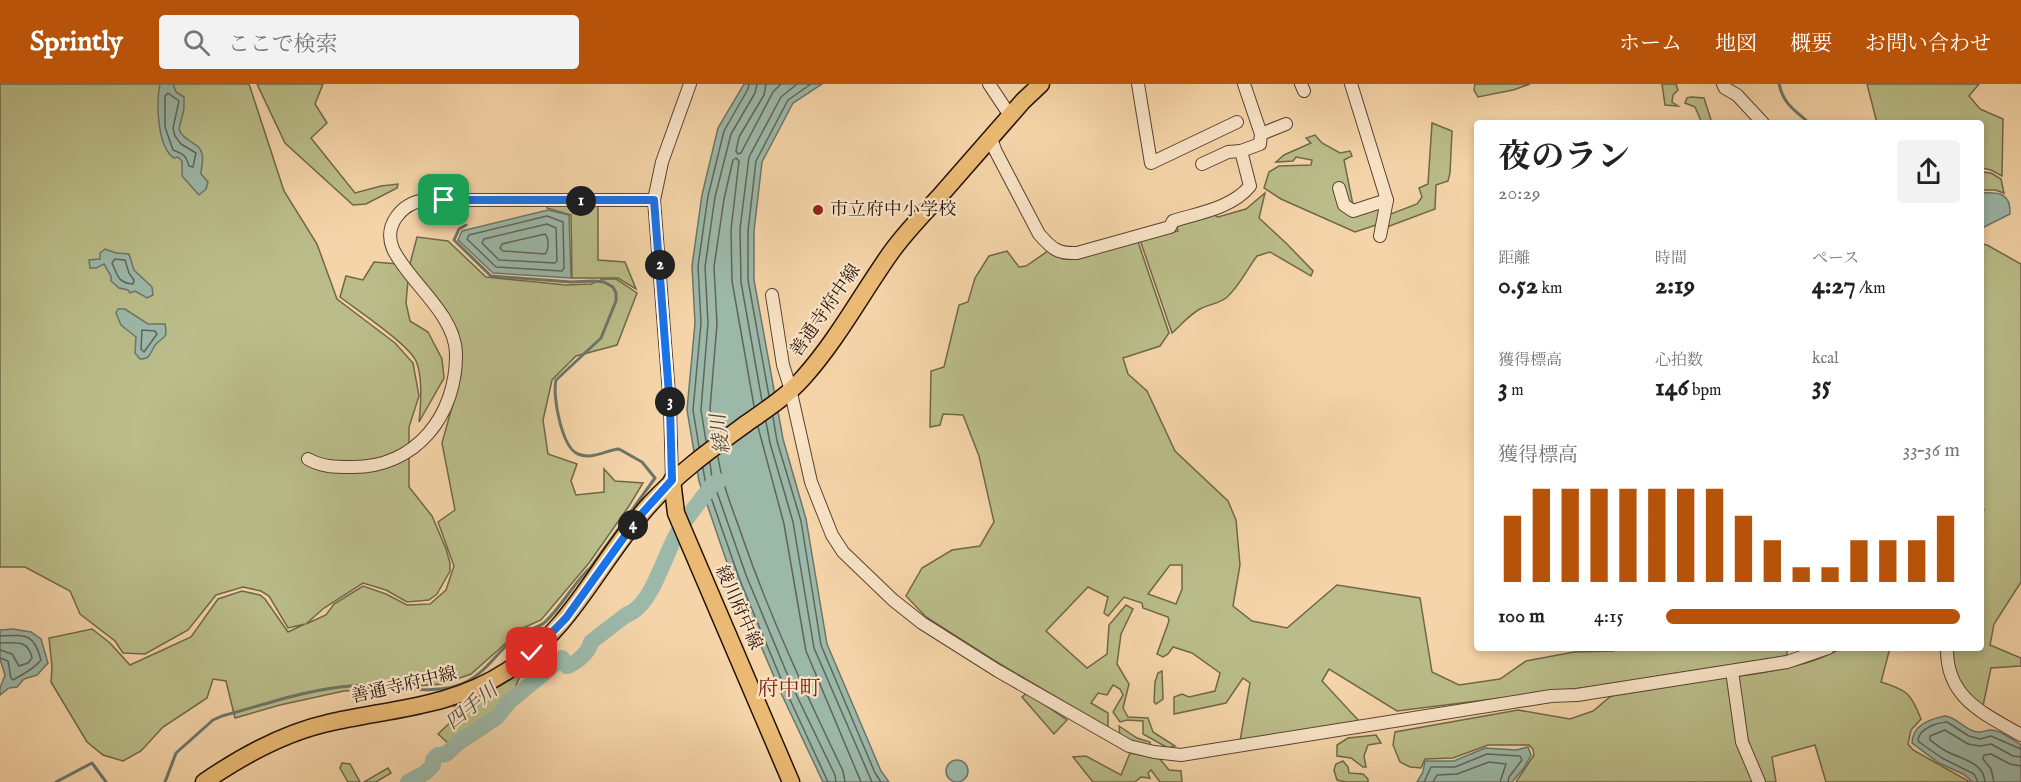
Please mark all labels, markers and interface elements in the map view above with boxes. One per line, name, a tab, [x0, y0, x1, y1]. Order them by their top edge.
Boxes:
search box	[159, 15, 579, 69]
text: Sprintly	[30, 25, 123, 60]
icon: search	[180, 26, 213, 59]
text: ここで検索	[228, 31, 338, 59]
text: ホーム	[1619, 31, 1682, 58]
text: 地図	[1715, 31, 1757, 58]
text: 概要	[1790, 31, 1832, 58]
text: お問い合わせ	[1865, 31, 1991, 58]
text: 夜のラン	[1498, 137, 1630, 179]
button: share	[1897, 140, 1960, 203]
pin	[418, 174, 469, 225]
text: 20:29	[1498, 181, 1541, 206]
icon: arrive	[427, 183, 460, 216]
pin: 1	[566, 186, 596, 216]
text: 1	[578, 191, 584, 211]
place label: 市立府中小学校	[830, 199, 956, 222]
marker: 市立府中小学校	[811, 203, 825, 217]
text: 距離	[1498, 249, 1530, 269]
text: 時間	[1655, 249, 1687, 269]
text: ペース	[1812, 249, 1859, 269]
pin: 2	[645, 250, 675, 280]
text: 2	[656, 255, 664, 275]
street label: 善通寺府中線	[786, 260, 866, 362]
text: 0.52	[1498, 269, 1538, 302]
text: 2:19	[1655, 269, 1695, 302]
text: 4:27	[1812, 269, 1856, 302]
text: km	[1538, 279, 1562, 299]
text: /km	[1856, 279, 1886, 299]
text: kcal	[1812, 349, 1839, 369]
text: 獲得標高	[1498, 351, 1562, 371]
text: 心拍数	[1655, 351, 1703, 371]
text: 35	[1812, 369, 1831, 402]
text: 3	[1498, 371, 1508, 404]
text: 146	[1655, 371, 1688, 404]
text: m	[1508, 381, 1524, 401]
text: bpm	[1688, 381, 1721, 401]
pin: 3	[655, 387, 685, 417]
text: 3	[667, 392, 673, 412]
water label: 綾川	[706, 411, 736, 455]
text: 33–36 m	[1903, 438, 1960, 463]
text: 獲得標高	[1498, 443, 1578, 468]
pin: 4	[618, 510, 648, 540]
text: 4	[629, 515, 637, 535]
street label: 綾川府中線	[709, 562, 767, 654]
text: 100 m	[1498, 604, 1545, 629]
text: 4:15	[1594, 604, 1624, 629]
pin	[506, 627, 557, 678]
icon: check	[515, 636, 548, 669]
street label: 善通寺府中線	[349, 663, 459, 709]
district label: 府中町	[758, 676, 821, 703]
water label: 四手川	[441, 677, 505, 736]

